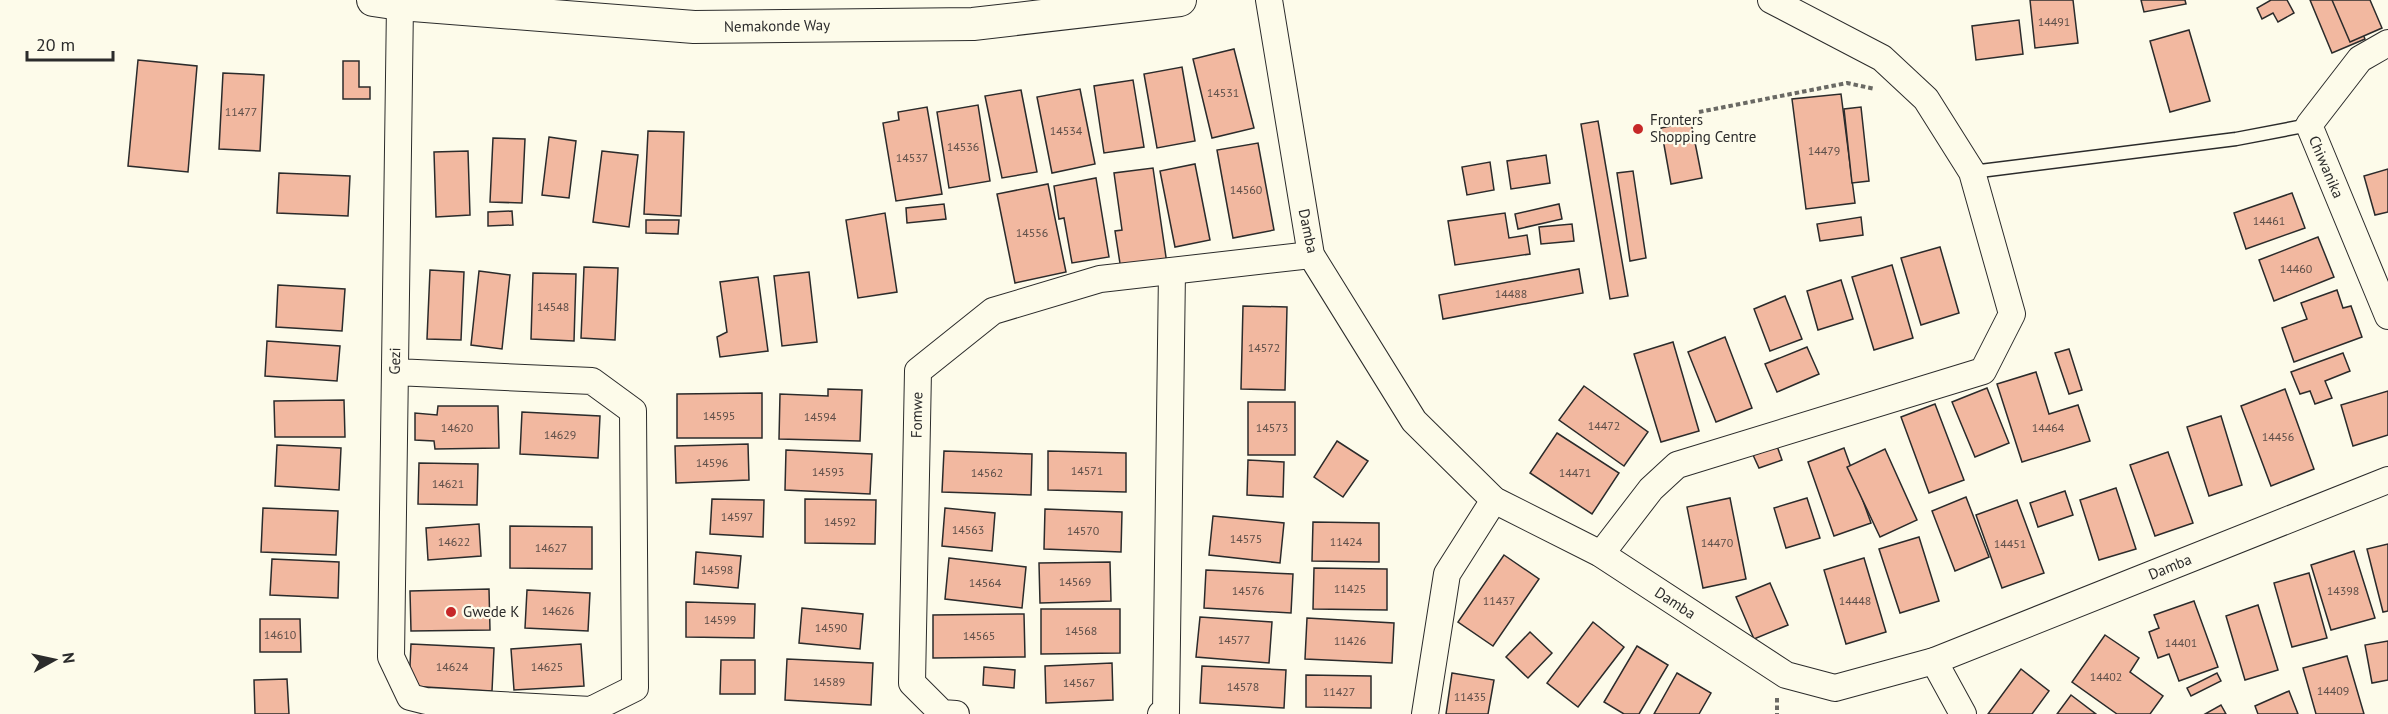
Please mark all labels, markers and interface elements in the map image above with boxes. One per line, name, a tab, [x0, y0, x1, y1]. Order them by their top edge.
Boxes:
house number: 14491	[2038, 14, 2070, 29]
street label: Nemakonde Way	[724, 15, 830, 36]
scale bar	[27, 24, 112, 62]
text: 20 m	[36, 33, 75, 56]
house number: 14531	[1207, 85, 1239, 100]
house number: 11477	[225, 104, 257, 119]
place label: Fronters Shopping Centre	[1650, 110, 1756, 146]
marker: Fronters Shopping Centre	[1631, 122, 1645, 136]
house number: 14534	[1050, 123, 1083, 138]
street label: Chiwanika	[2305, 133, 2348, 201]
house number: 14536	[947, 139, 979, 154]
house number: 14479	[1808, 143, 1840, 158]
house number: 14537	[896, 150, 928, 165]
house number: 14560	[1230, 182, 1263, 197]
street label: Damba	[1295, 207, 1322, 255]
house number: 14461	[2253, 213, 2285, 228]
house number: 14556	[1016, 225, 1048, 240]
house number: 14460	[2280, 261, 2313, 276]
house number: 14488	[1495, 286, 1527, 301]
house number: 14548	[537, 299, 569, 314]
house number: 14572	[1248, 340, 1280, 355]
street label: Gezi	[385, 347, 404, 375]
street label: Fomwe	[907, 392, 926, 438]
house number: 14595	[703, 408, 735, 423]
house number: 14594	[804, 409, 837, 424]
house number: 14472	[1588, 418, 1620, 433]
house number: 14620	[441, 420, 474, 435]
house number: 14573	[1256, 420, 1288, 435]
house number: 14464	[2032, 420, 2065, 435]
house number: 14629	[544, 427, 576, 442]
house number: 14456	[2262, 429, 2294, 444]
house number: 14596	[696, 455, 728, 470]
house number: 14571	[1071, 463, 1103, 478]
house number: 14593	[812, 464, 844, 479]
house number: 14562	[971, 465, 1003, 480]
house number: 14471	[1559, 465, 1591, 480]
house number: 14621	[432, 476, 464, 491]
house number: 14597	[721, 509, 753, 524]
house number: 14592	[824, 514, 856, 529]
house number: 14563	[952, 522, 984, 537]
house number: 14570	[1067, 523, 1100, 538]
house number: 14575	[1230, 531, 1262, 546]
house number: 14622	[438, 534, 470, 549]
house number: 11424	[1330, 534, 1363, 549]
house number: 14470	[1701, 535, 1734, 550]
house number: 14451	[1994, 536, 2026, 551]
house number: 14627	[535, 540, 567, 555]
street label: Damba	[2145, 549, 2194, 584]
house number: 14598	[701, 562, 733, 577]
house number: 14569	[1059, 574, 1091, 589]
house number: 14564	[969, 575, 1002, 590]
house number: 11425	[1334, 581, 1366, 596]
street label: Damba	[1651, 582, 1699, 623]
house number: 14576	[1232, 583, 1264, 598]
house number: 14398	[2327, 583, 2359, 598]
house number: 11437	[1483, 593, 1515, 608]
house number: 14448	[1839, 593, 1871, 608]
place label: Gwede K	[463, 602, 520, 621]
house number: 14626	[542, 603, 574, 618]
marker: Gwede K	[444, 605, 458, 619]
house number: 14599	[704, 612, 736, 627]
house number: 14590	[815, 620, 848, 635]
house number: 14568	[1065, 623, 1097, 638]
house number: 14610	[264, 627, 297, 642]
house number: 14565	[963, 628, 995, 643]
north arrow	[24, 630, 84, 690]
house number: 14577	[1218, 632, 1250, 647]
house number: 11426	[1334, 633, 1366, 648]
house number: 14401	[2165, 635, 2197, 650]
text: N	[58, 651, 79, 665]
house number: 14624	[436, 659, 469, 674]
house number: 14625	[531, 659, 563, 674]
house number: 14402	[2090, 669, 2122, 684]
house number: 14589	[813, 674, 845, 689]
house number: 14567	[1063, 675, 1095, 690]
house number: 14578	[1227, 679, 1259, 694]
house number: 14409	[2317, 683, 2349, 698]
house number: 11427	[1323, 684, 1355, 699]
house number: 11435	[1454, 689, 1486, 704]

